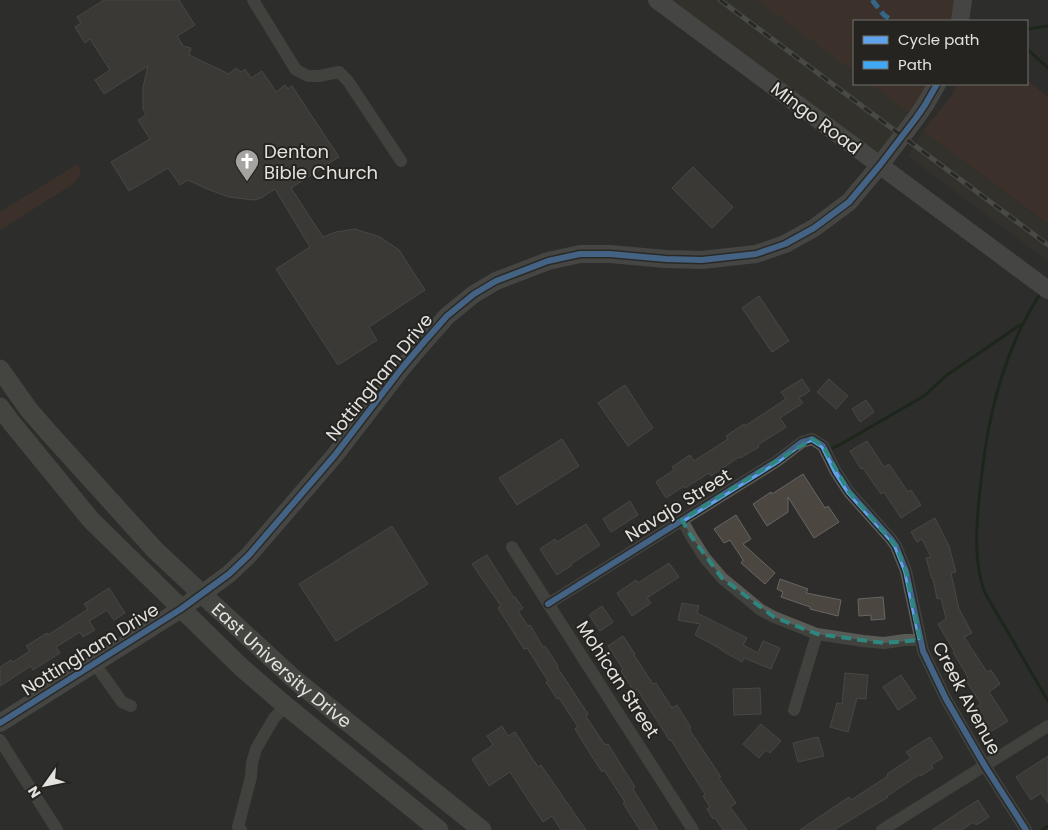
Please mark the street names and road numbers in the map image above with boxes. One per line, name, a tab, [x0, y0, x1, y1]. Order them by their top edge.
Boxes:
street label: Mingo Road	[766, 76, 866, 160]
street label: Nottingham Drive	[320, 308, 438, 446]
street label: Navajo Street	[620, 462, 736, 548]
street label: Nottingham Drive	[17, 597, 163, 701]
street label: East University Drive	[206, 597, 357, 733]
street label: Mohican Street	[571, 616, 665, 742]
street label: Creek Avenue	[927, 637, 1007, 759]

